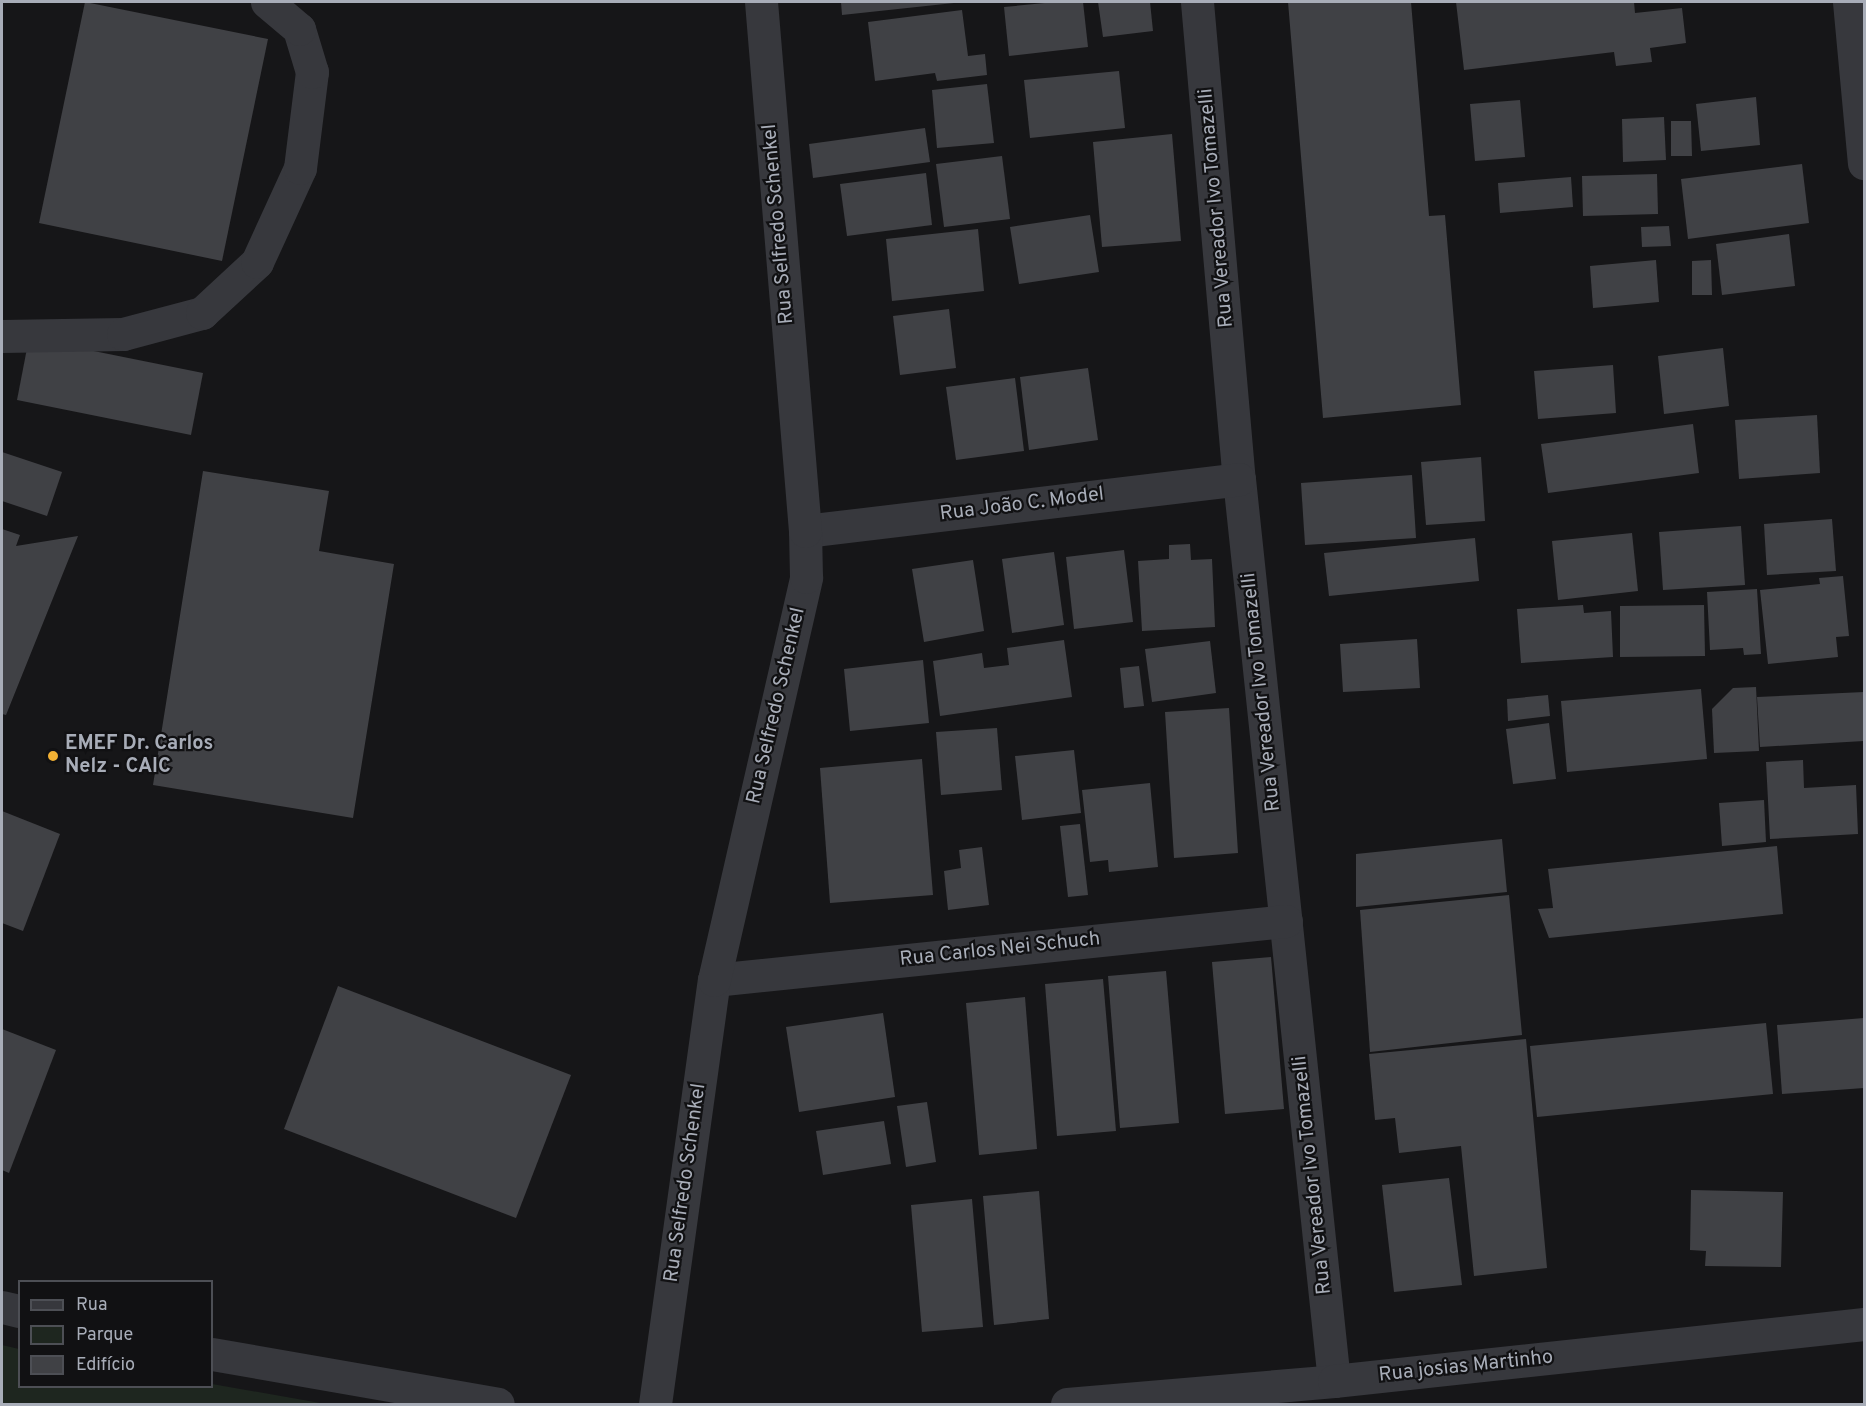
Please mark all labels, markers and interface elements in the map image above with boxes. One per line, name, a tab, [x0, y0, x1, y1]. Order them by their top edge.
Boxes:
street label: Rua Vereador Ivo Tomazelli	[1195, 87, 1239, 329]
street label: Rua Selfredo Schenkel	[758, 123, 800, 325]
street label: Rua João C. Model	[939, 483, 1105, 527]
street label: Rua Vereador Ivo Tomazelli	[1237, 571, 1287, 813]
street label: Rua Selfredo Schenkel	[743, 605, 811, 807]
place label: EMEF Dr. Carlos Nelz - CAIC	[65, 732, 213, 779]
marker: EMEF Dr. Carlos Nelz - CAIC	[46, 749, 60, 763]
street label: Rua Carlos Nei Schuch	[899, 928, 1101, 972]
street label: Rua Vereador Ivo Tomazelli	[1288, 1054, 1338, 1296]
street label: Rua Selfredo Schenkel	[660, 1082, 712, 1284]
legend	[18, 1280, 213, 1388]
text: Rua	[76, 1294, 107, 1317]
text: Parque	[76, 1324, 133, 1347]
street label: Rua josias Martinho	[1378, 1346, 1554, 1388]
text: Edifício	[76, 1354, 135, 1377]

